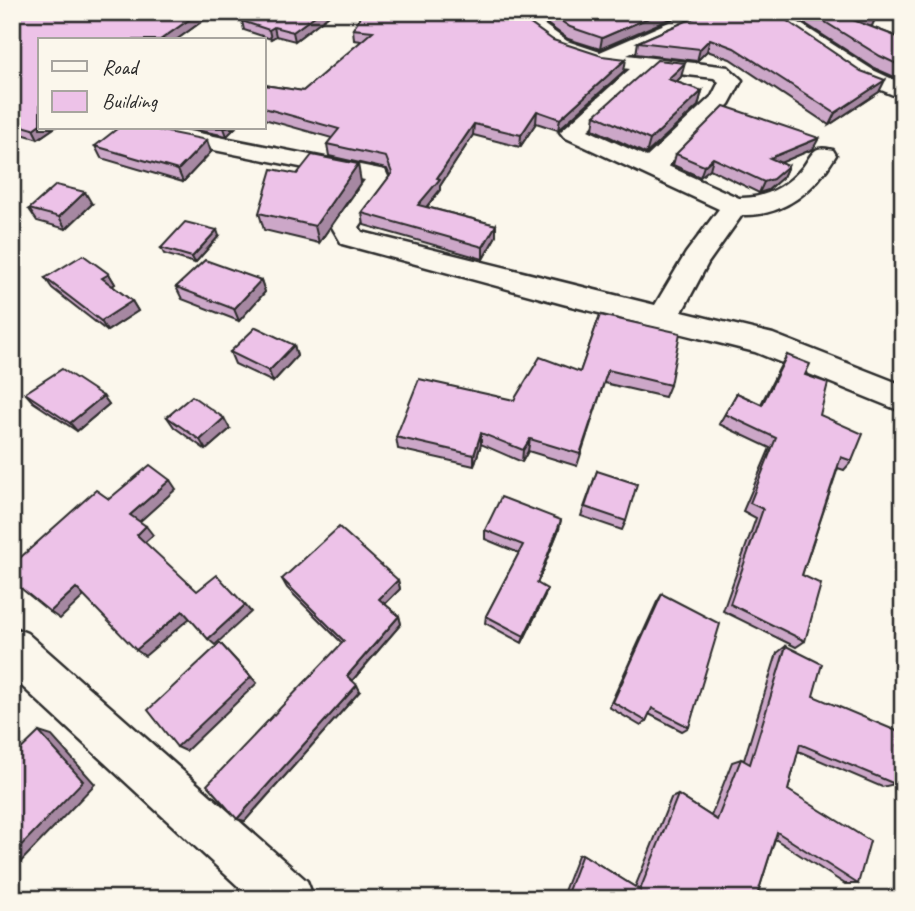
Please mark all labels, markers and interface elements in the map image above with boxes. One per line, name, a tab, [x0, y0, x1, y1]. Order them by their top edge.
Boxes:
legend	[38, 38, 266, 130]
text: Road	[102, 54, 141, 80]
text: Building	[102, 88, 159, 114]

